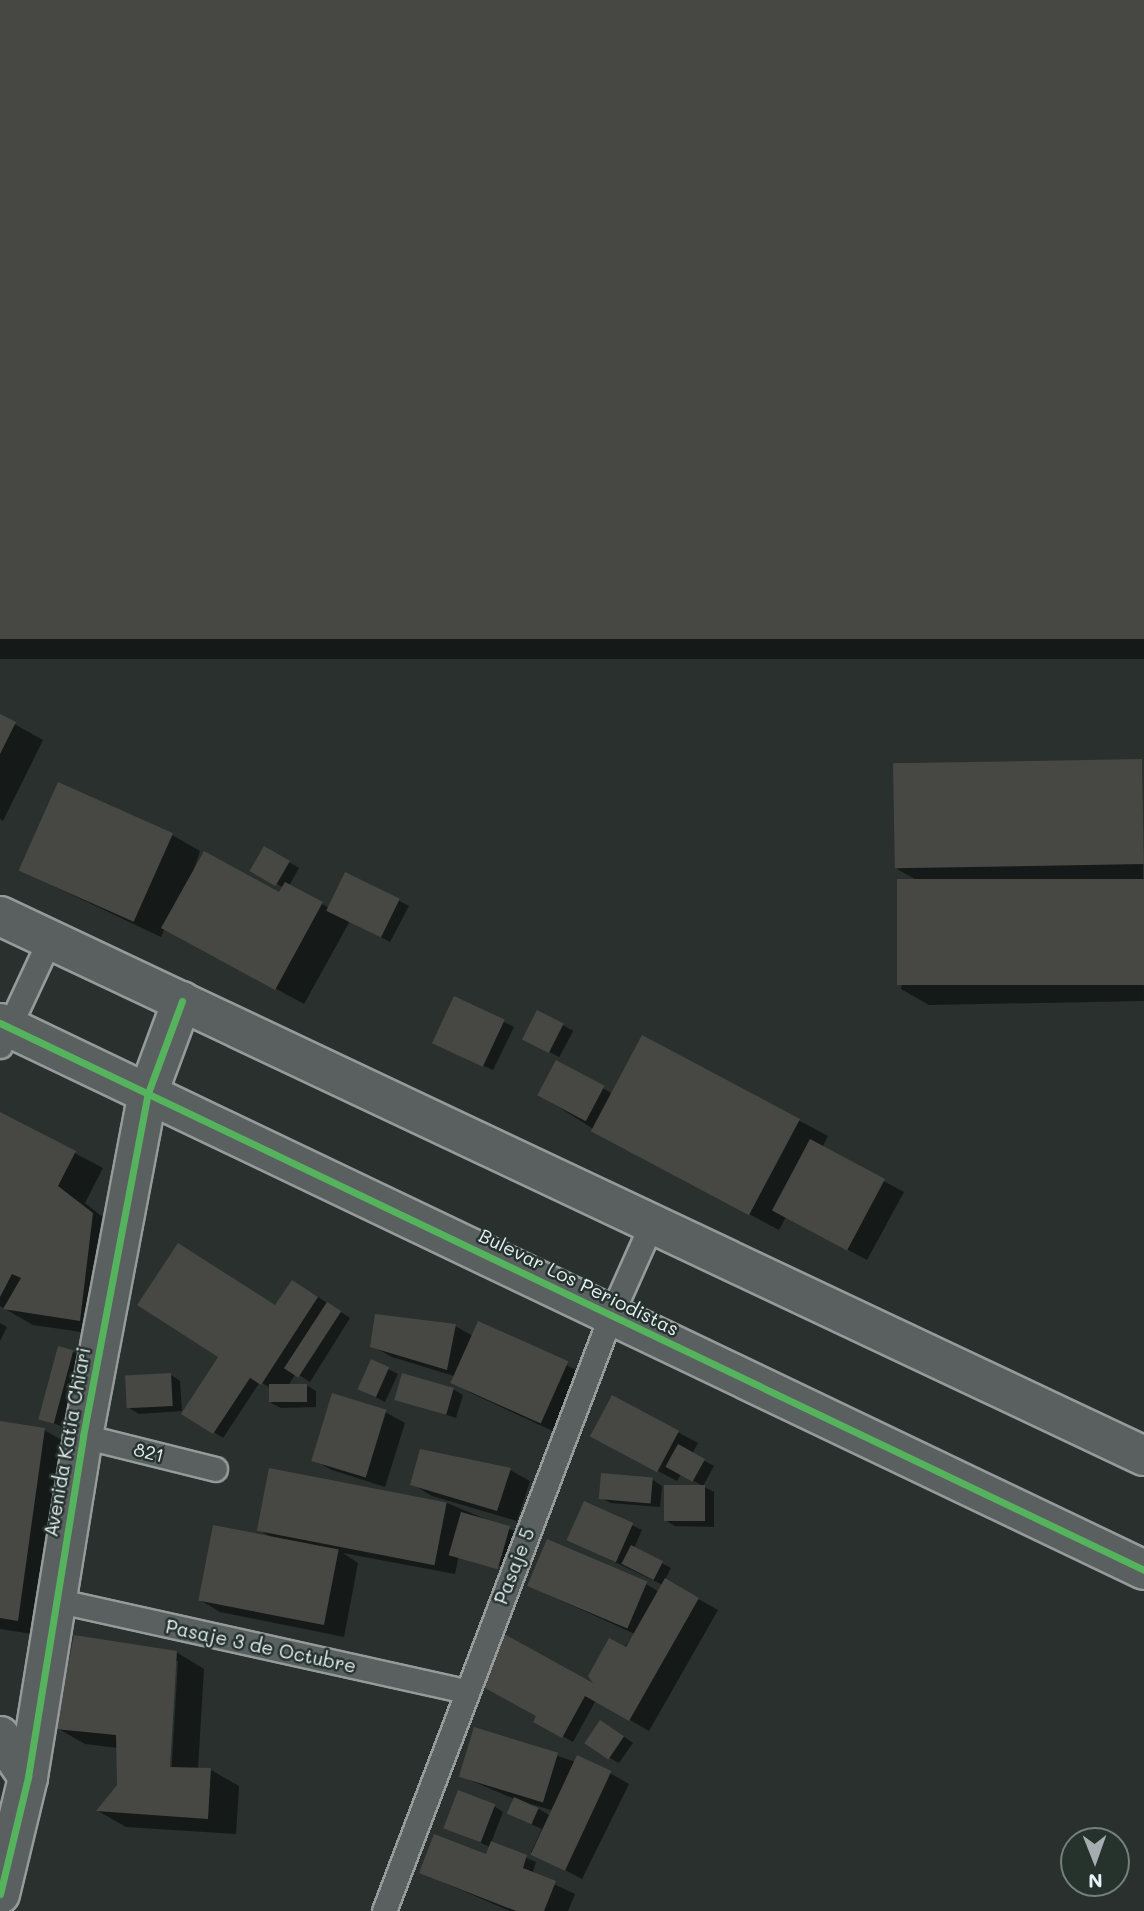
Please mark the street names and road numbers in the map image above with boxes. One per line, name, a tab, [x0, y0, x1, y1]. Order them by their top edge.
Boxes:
street label: Bulevar Los Periodistas	[475, 1224, 683, 1340]
street label: Avenida Katia Chiari	[39, 1345, 95, 1539]
street label: 821	[131, 1437, 167, 1467]
street label: Pasaje 5	[489, 1525, 539, 1607]
street label: Pasaje 3 de Octubre	[164, 1615, 358, 1677]

